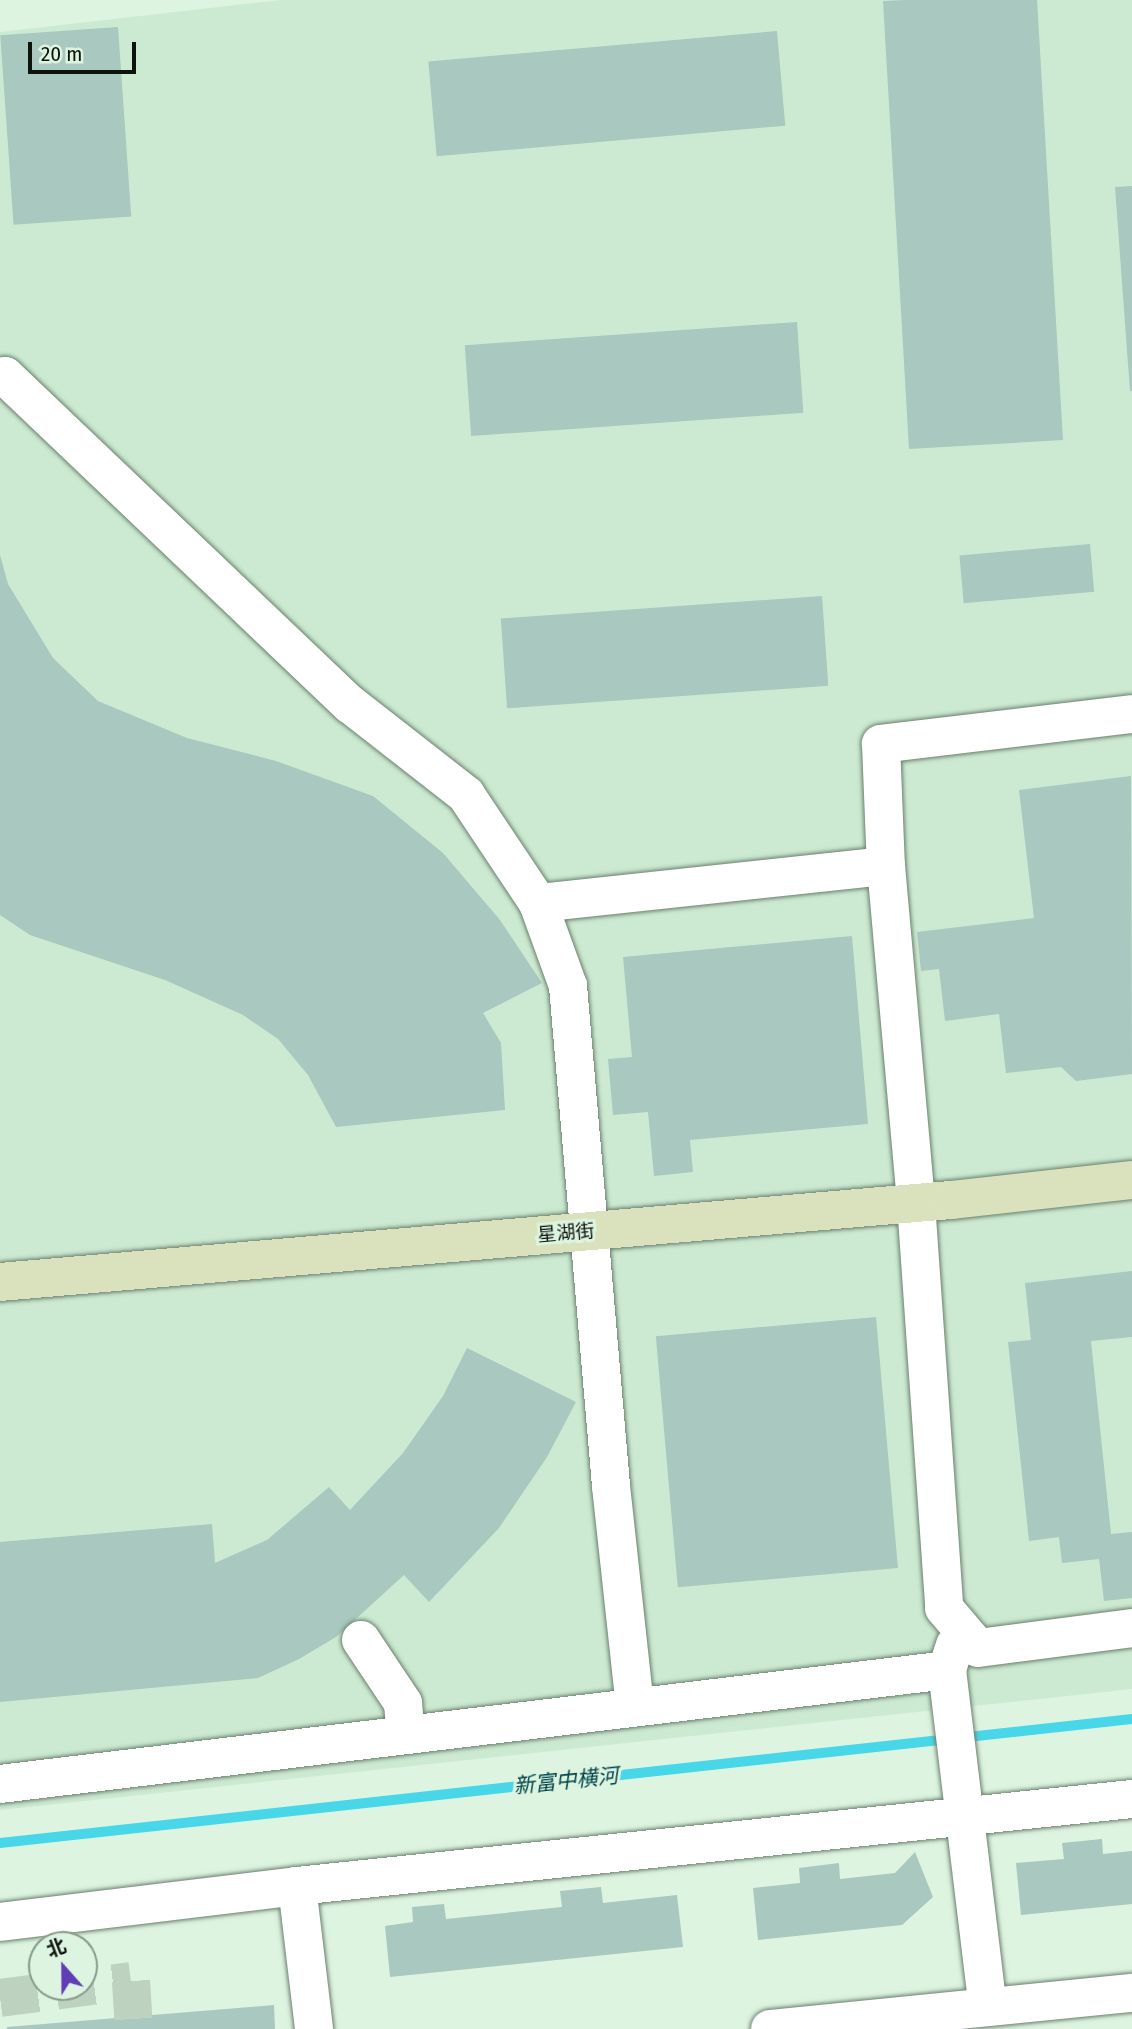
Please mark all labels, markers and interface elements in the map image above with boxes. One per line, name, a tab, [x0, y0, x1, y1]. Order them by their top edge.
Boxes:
scale bar	[32, 28, 140, 72]
text: 20 m	[41, 41, 82, 67]
street label: 星湖街	[537, 1219, 595, 1247]
water label: 新富中横河	[512, 1763, 620, 1799]
north arrow	[28, 1931, 98, 2001]
text: 北	[43, 1934, 69, 1962]

